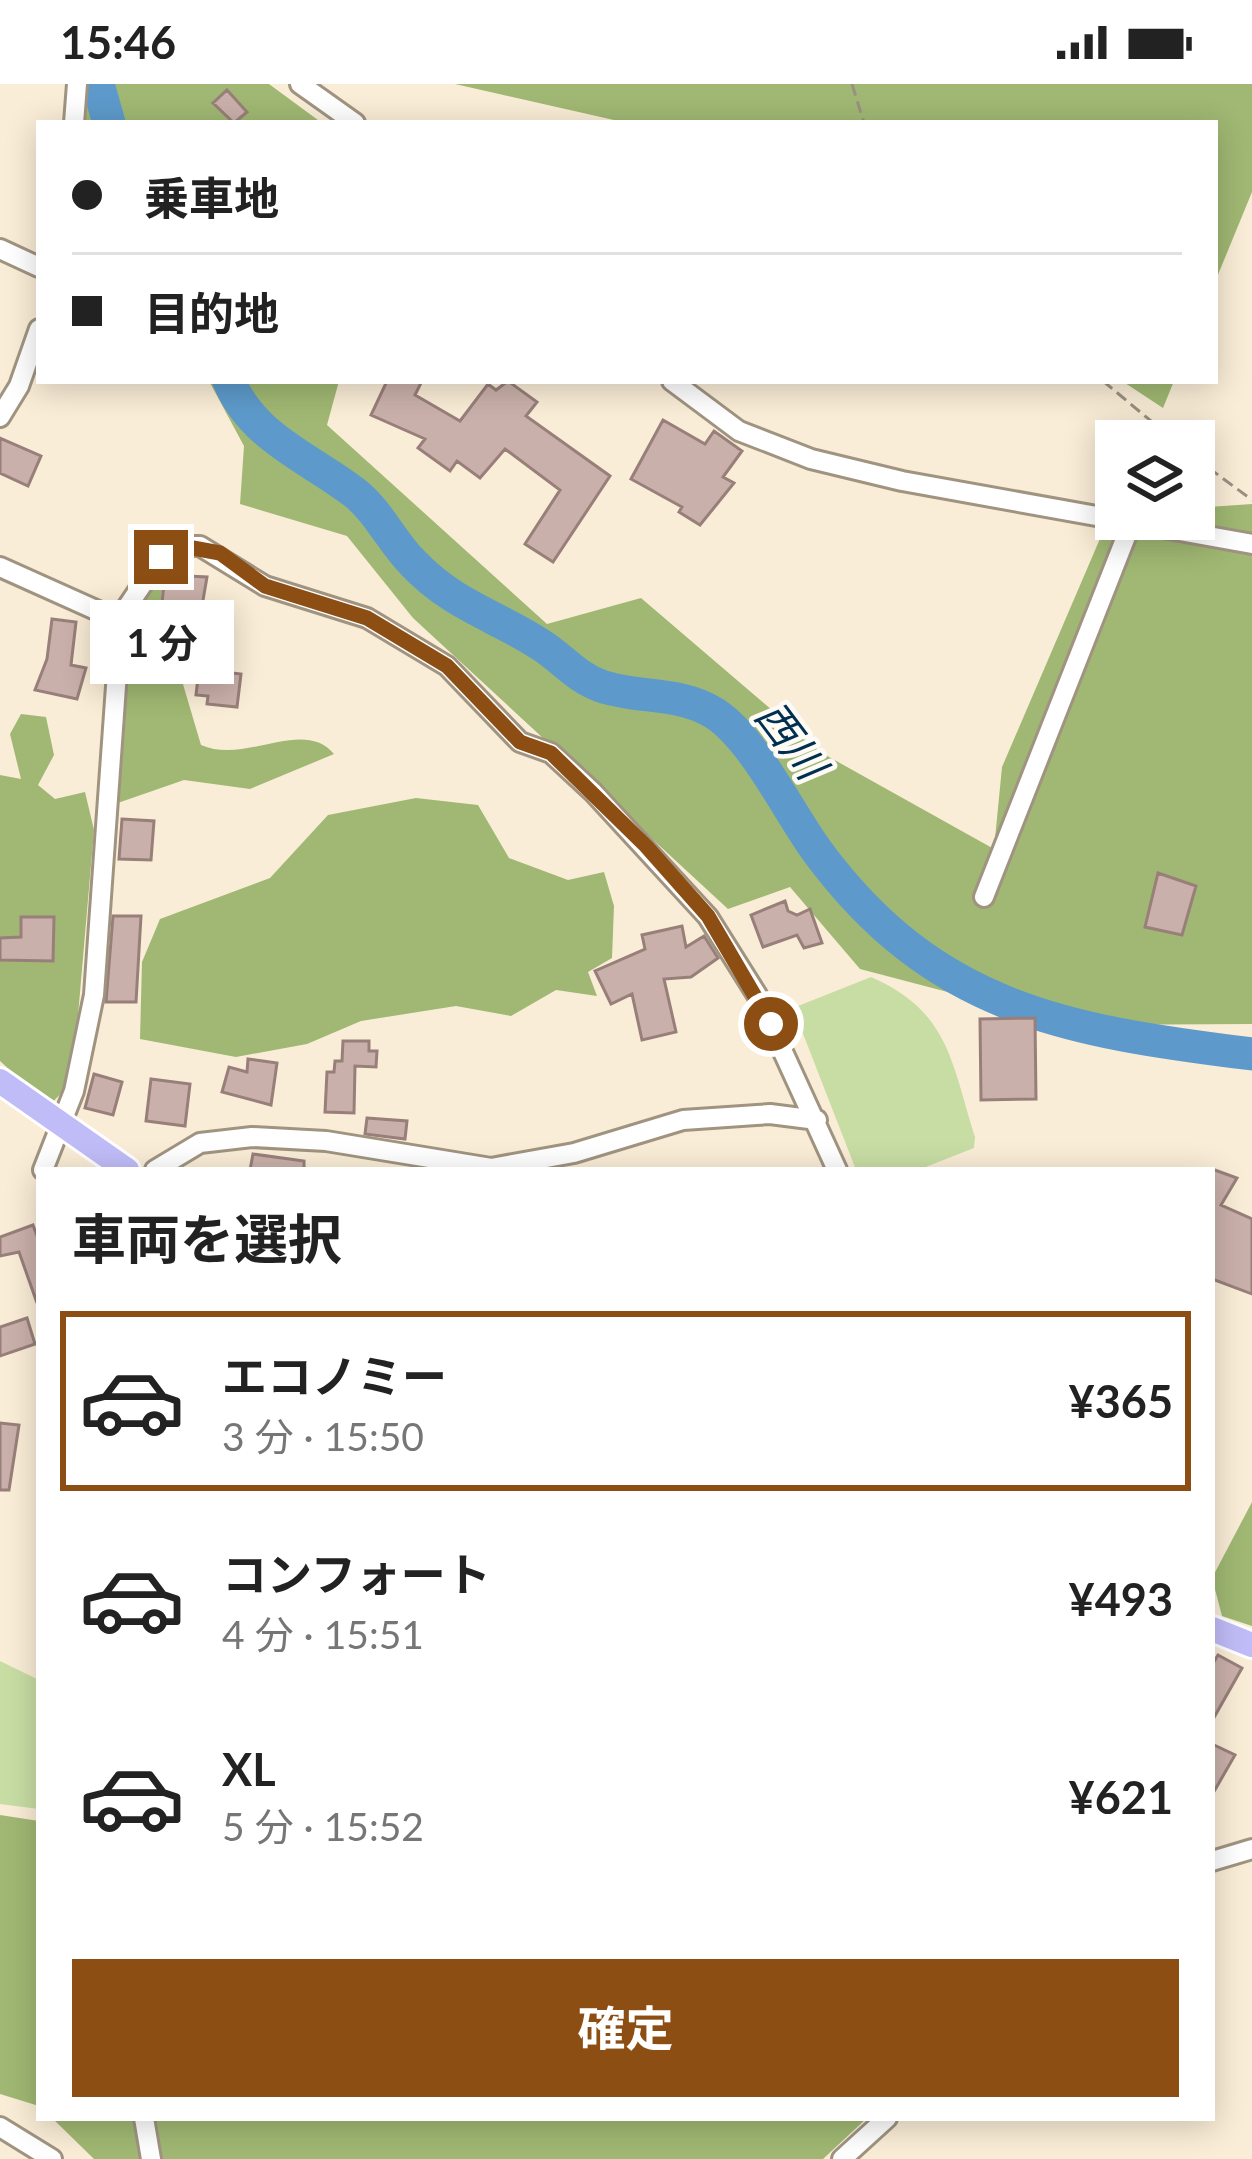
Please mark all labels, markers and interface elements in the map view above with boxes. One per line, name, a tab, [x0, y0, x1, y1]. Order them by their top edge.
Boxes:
text: 15:46	[60, 15, 176, 69]
text: 乗車地	[144, 171, 279, 225]
text: 目的地	[144, 286, 279, 340]
map controls	[1095, 420, 1215, 540]
button: layers	[1095, 420, 1215, 540]
route end	[134, 530, 188, 584]
callout: 1 分	[89, 599, 233, 683]
text: 1 分	[126, 619, 198, 665]
water label: 西川	[747, 691, 839, 791]
route start	[744, 997, 798, 1051]
text: 車両を選択	[72, 1206, 342, 1271]
icon: car	[78, 1347, 186, 1455]
text: エコノミー	[222, 1349, 447, 1403]
text: ¥365	[1069, 1374, 1173, 1428]
text: 3 分 · 15:50	[222, 1413, 424, 1459]
icon: car	[78, 1545, 186, 1653]
text: コンフォート	[222, 1547, 491, 1601]
text: ¥493	[1069, 1572, 1173, 1626]
text: 4 分 · 15:51	[222, 1611, 424, 1657]
text: XL	[222, 1742, 276, 1796]
icon: car	[78, 1743, 186, 1851]
text: ¥621	[1069, 1770, 1173, 1824]
text: 5 分 · 15:52	[222, 1803, 424, 1849]
button: 確定	[72, 1959, 1179, 2097]

